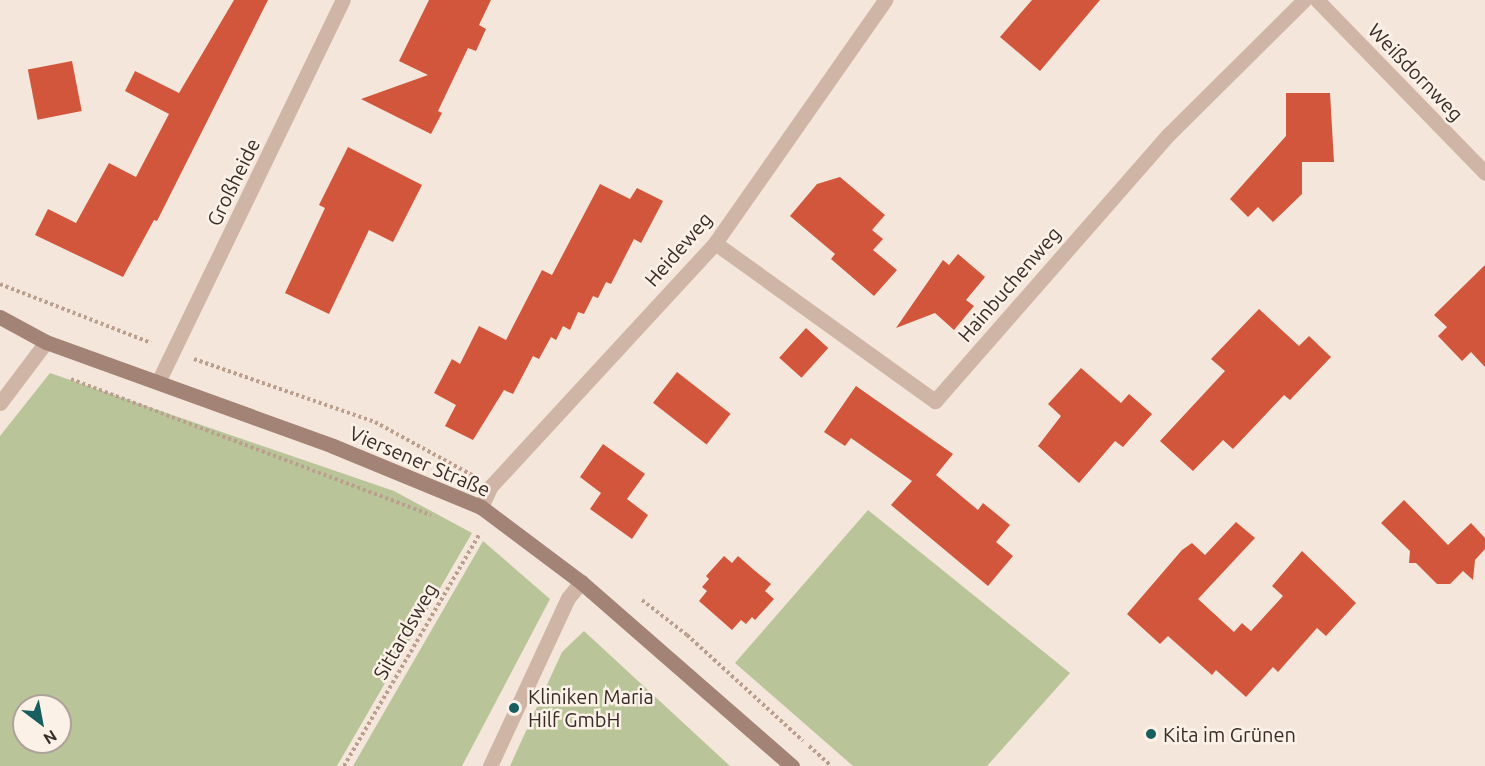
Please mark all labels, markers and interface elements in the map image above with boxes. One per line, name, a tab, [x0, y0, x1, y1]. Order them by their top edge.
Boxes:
street label: Weißdornweg	[1363, 18, 1469, 126]
street label: Großheide	[201, 134, 265, 230]
street label: Heideweg	[639, 207, 717, 291]
street label: Hainbuchenweg	[952, 221, 1066, 347]
street label: Viersener Straße	[346, 421, 494, 501]
street label: Sittardsweg	[368, 579, 442, 683]
place label: Kliniken Maria Hilf GmbH	[528, 684, 654, 731]
north arrow	[12, 694, 72, 754]
marker: Kliniken Maria Hilf GmbH	[505, 699, 523, 717]
place label: Kita im Grünen	[1163, 722, 1296, 746]
text: N	[41, 727, 60, 748]
marker: Kita im Grünen	[1144, 727, 1158, 741]

